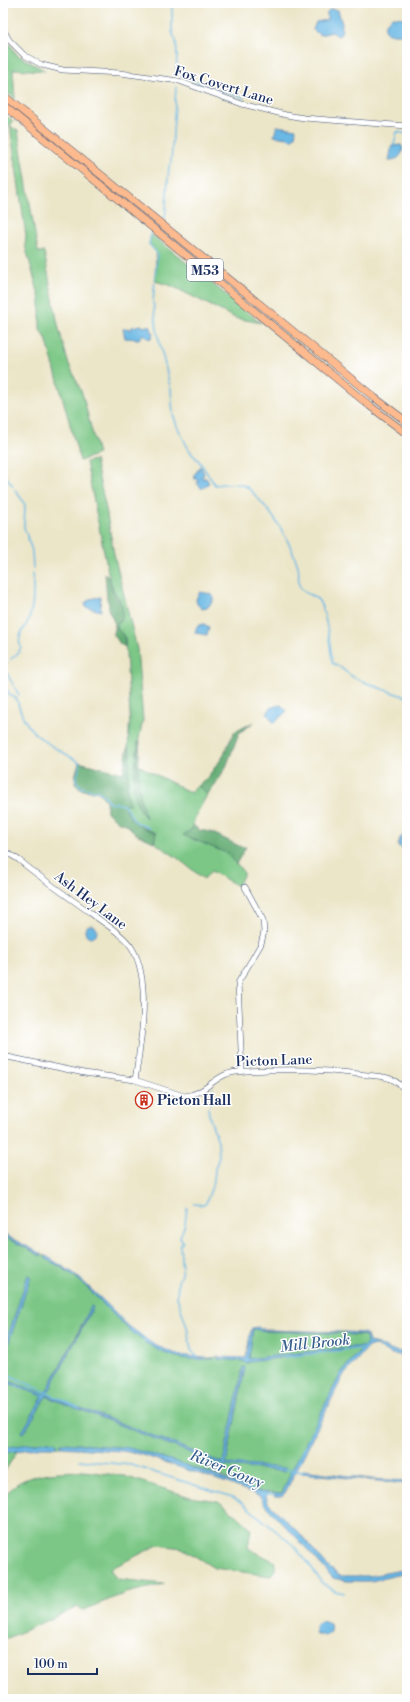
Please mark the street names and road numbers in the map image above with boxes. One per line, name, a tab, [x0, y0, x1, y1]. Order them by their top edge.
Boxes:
street label: Fox Covert Lane	[172, 62, 276, 110]
road number: M53	[187, 259, 223, 281]
street label: Ash Hey Lane	[50, 867, 130, 934]
street label: Picton Lane	[235, 1051, 313, 1071]

